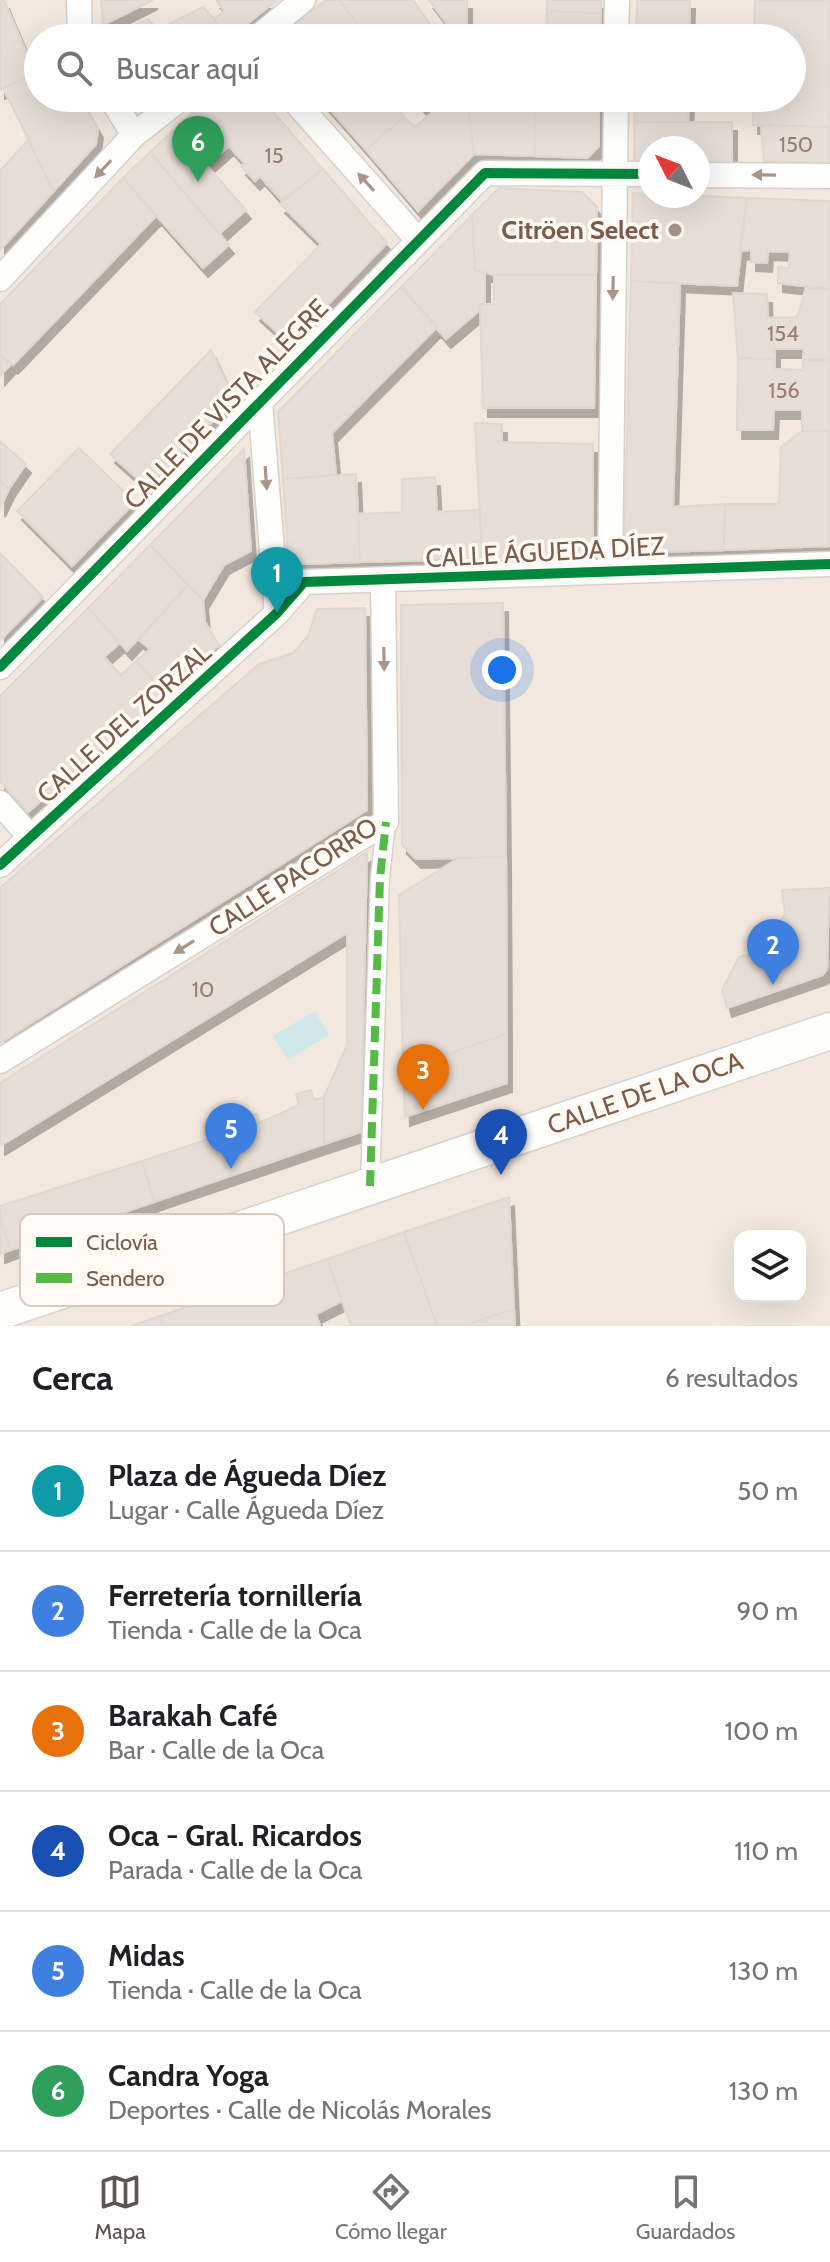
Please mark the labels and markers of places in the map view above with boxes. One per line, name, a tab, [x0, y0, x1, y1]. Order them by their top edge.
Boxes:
pin: 6	[172, 116, 224, 182]
place label: Citröen Select	[501, 214, 659, 246]
marker: Citröen Select	[666, 221, 684, 239]
pin: 1	[251, 547, 303, 613]
pin: 2	[747, 919, 799, 985]
pin: 3	[397, 1044, 449, 1110]
pin: 5	[205, 1103, 257, 1169]
pin: 4	[475, 1109, 527, 1175]

